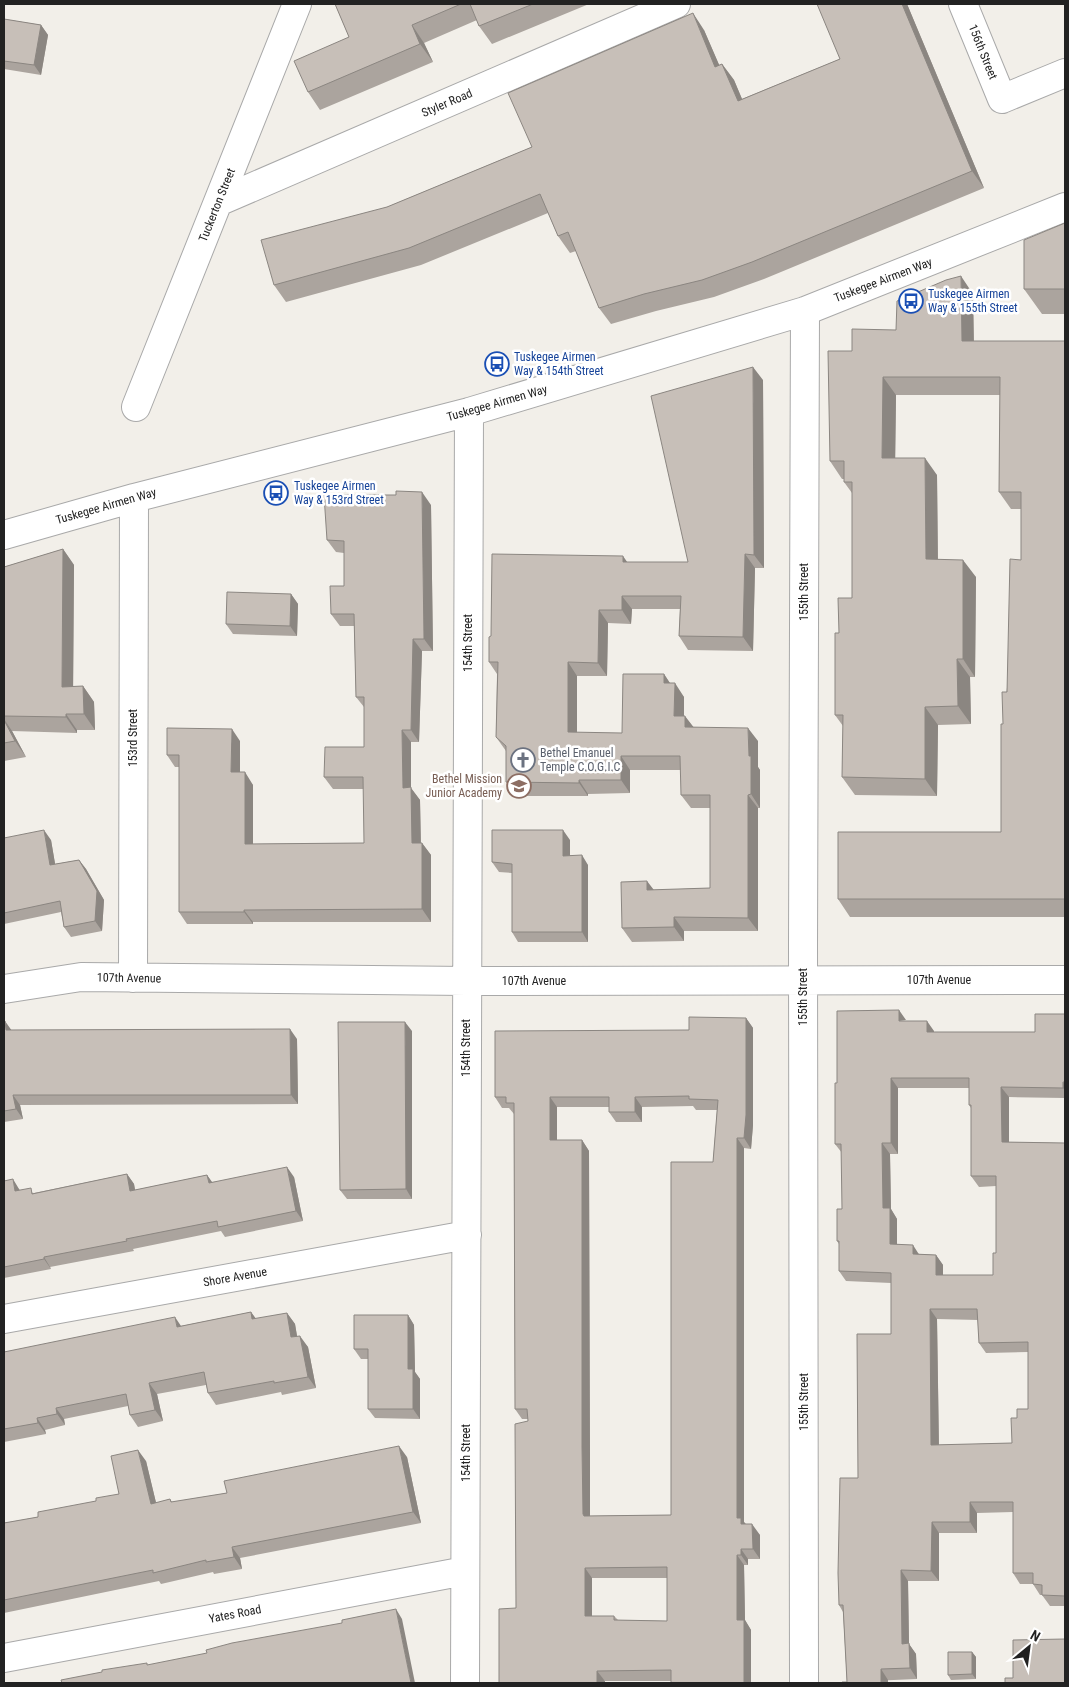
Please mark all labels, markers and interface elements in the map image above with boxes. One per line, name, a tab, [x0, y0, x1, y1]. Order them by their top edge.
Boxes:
street label: 156th Street	[966, 22, 1001, 82]
street label: Styler Road	[420, 86, 474, 120]
street label: Tuckerton Street	[196, 166, 238, 244]
street label: Tuskegee Airmen Way	[832, 255, 934, 305]
place label: Tuskegee Airmen Way & 155th Street	[928, 287, 1018, 315]
bus stop icon: Tuskegee Airmen Way & 155th Street	[898, 288, 924, 314]
place label: Tuskegee Airmen Way & 154th Street	[514, 350, 604, 378]
bus stop icon: Tuskegee Airmen Way & 154th Street	[484, 351, 510, 377]
street label: Tuskegee Airmen Way	[445, 382, 549, 424]
place label: Tuskegee Airmen Way & 153rd Street	[294, 479, 384, 507]
bus stop icon: Tuskegee Airmen Way & 153rd Street	[263, 480, 289, 506]
street label: Tuskegee Airmen Way	[54, 485, 158, 527]
street label: 155th Street	[797, 563, 811, 621]
street label: 154th Street	[461, 614, 475, 672]
street label: 153rd Street	[126, 708, 140, 767]
place label: Bethel Emanuel Temple C.O.G.I.C	[540, 746, 621, 774]
church icon: Bethel Emanuel Temple C.O.G.I.C	[510, 747, 536, 773]
place label: Bethel Mission Junior Academy	[426, 772, 502, 800]
school or university icon: Bethel Mission Junior Academy	[506, 773, 532, 799]
street label: 155th Street	[796, 968, 810, 1026]
street label: 107th Avenue	[97, 970, 162, 986]
street label: 107th Avenue	[907, 973, 972, 987]
street label: 107th Avenue	[502, 974, 567, 988]
street label: 154th Street	[459, 1019, 473, 1077]
street label: Shore Avenue	[202, 1264, 268, 1289]
street label: 155th Street	[797, 1373, 811, 1431]
street label: 154th Street	[459, 1424, 473, 1482]
street label: Yates Road	[208, 1602, 262, 1626]
north arrow	[1004, 1622, 1054, 1672]
text: N	[1028, 1627, 1043, 1645]

